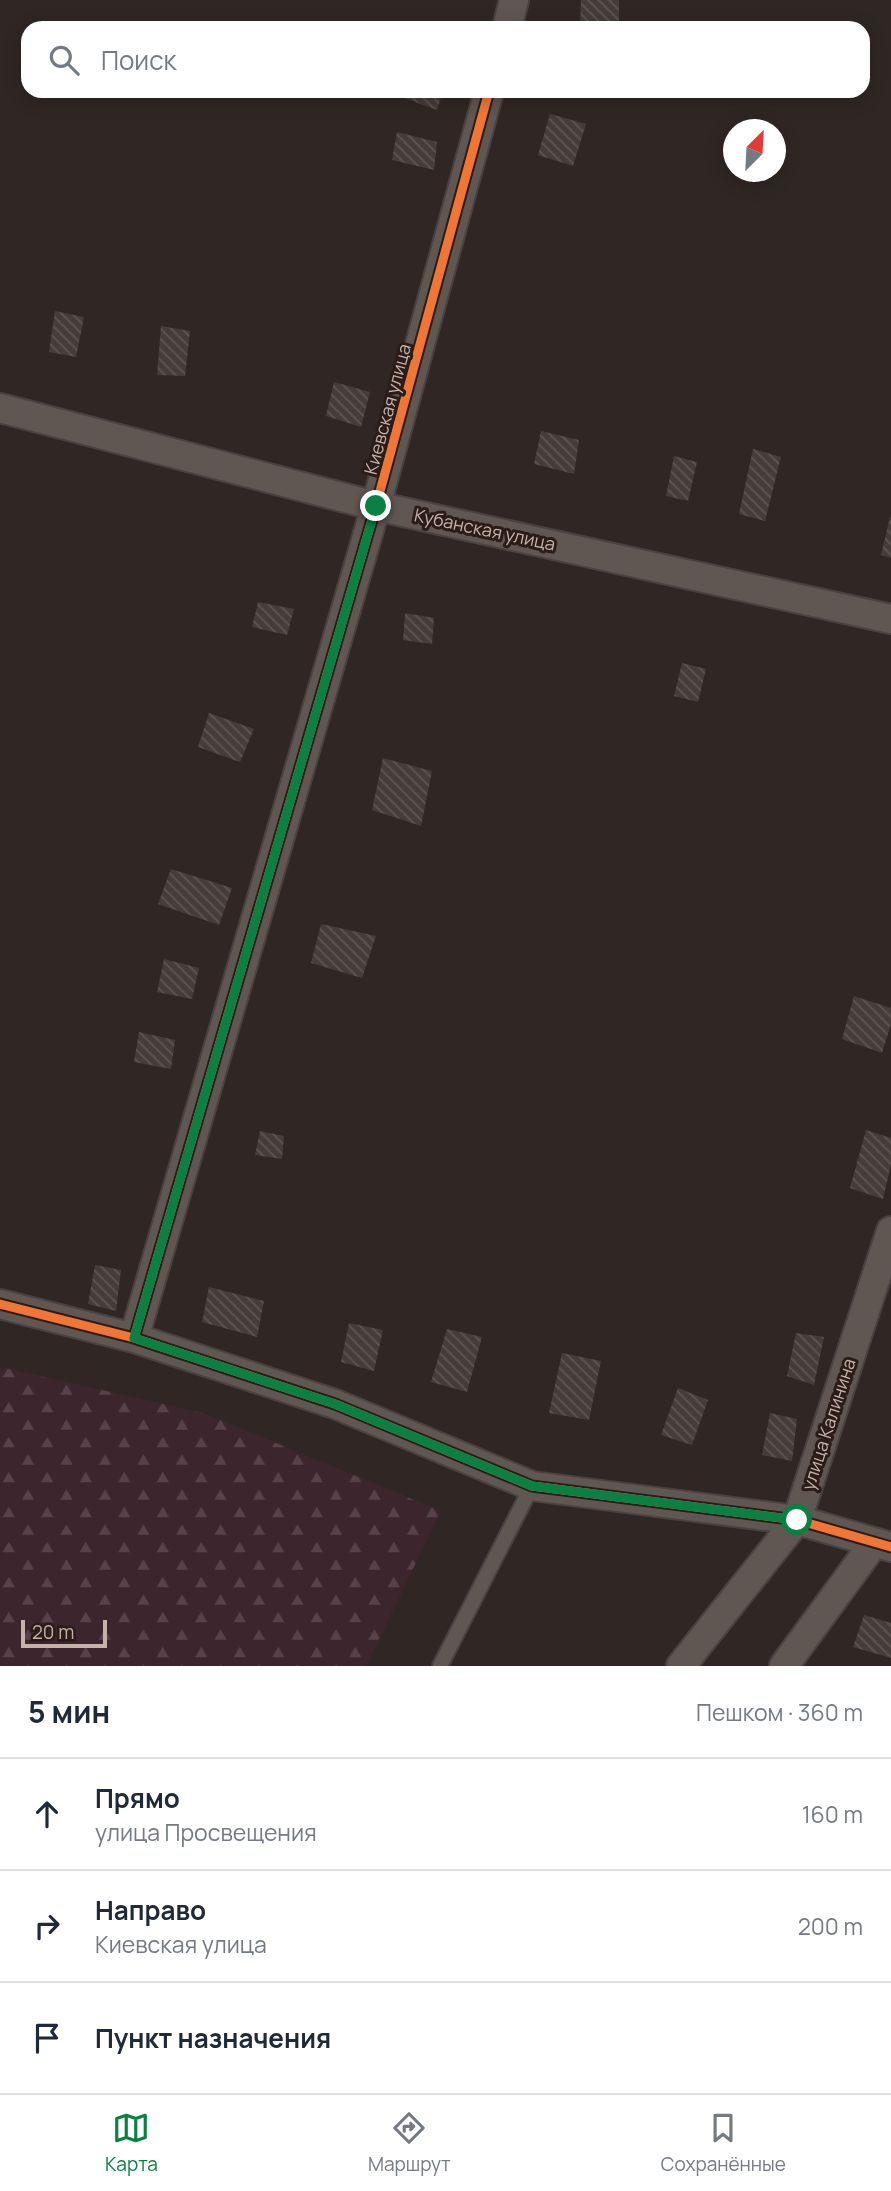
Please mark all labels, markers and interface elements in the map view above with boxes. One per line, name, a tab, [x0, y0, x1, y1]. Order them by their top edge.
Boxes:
search box	[21, 21, 870, 98]
icon: search	[45, 41, 83, 79]
text: Поиск	[101, 42, 176, 78]
north arrow	[723, 119, 786, 182]
street label: Киевская улица	[358, 341, 416, 477]
route end	[360, 490, 391, 521]
street label: Кубанская улица	[412, 502, 558, 556]
street label: улица Калинина	[795, 1355, 861, 1493]
route start	[781, 1504, 812, 1535]
scale bar	[21, 1617, 107, 1649]
text: 20 m	[32, 1619, 74, 1645]
text: 5 мин	[28, 1691, 110, 1732]
text: Пешком · 360 m	[696, 1696, 863, 1728]
text: Прямо	[95, 1780, 180, 1816]
icon: ahead	[28, 1795, 66, 1833]
text: 160 m	[802, 1798, 863, 1830]
text: улица Просвещения	[95, 1816, 317, 1848]
text: Направо	[95, 1892, 206, 1928]
icon: right	[28, 1907, 66, 1945]
text: 200 m	[798, 1910, 863, 1942]
text: Киевская улица	[95, 1928, 267, 1960]
icon: arrive	[28, 2019, 66, 2057]
text: Пункт назначения	[95, 2020, 331, 2056]
tab: Карта	[105, 2109, 158, 2177]
tab: Маршрут	[368, 2109, 451, 2177]
tab: Сохранённые	[661, 2109, 786, 2177]

